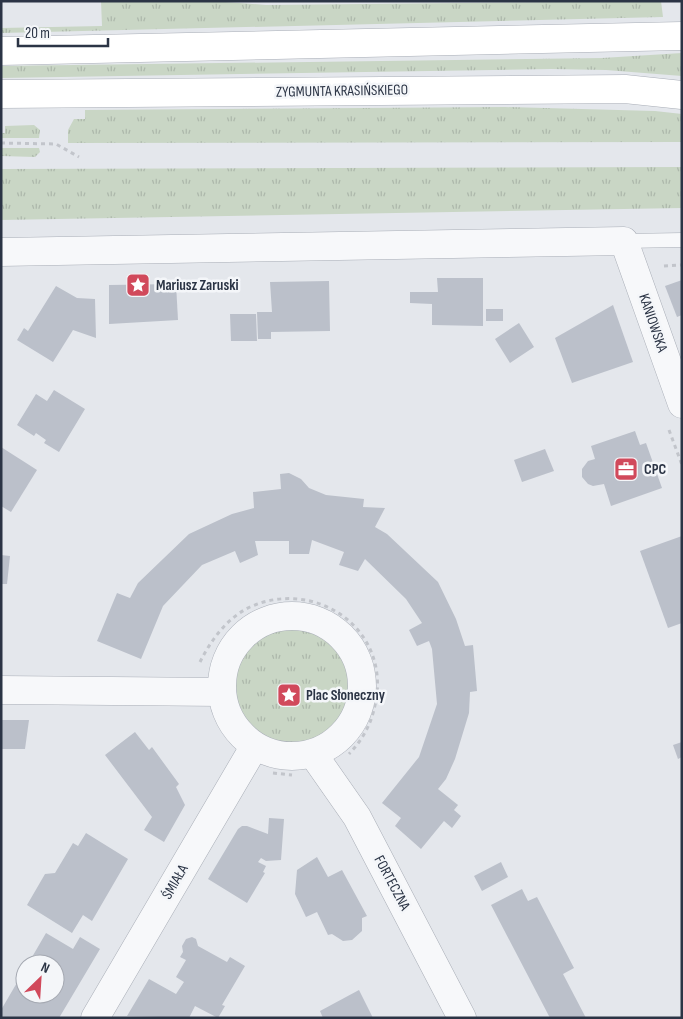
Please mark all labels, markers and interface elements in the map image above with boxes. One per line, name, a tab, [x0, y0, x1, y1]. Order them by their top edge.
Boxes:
scale bar	[18, 15, 108, 47]
text: 20 m	[25, 24, 50, 43]
street label: ZYGMUNTA KRASIŃSKIEGO	[276, 80, 408, 102]
place icon: Mariusz Zaruski	[125, 272, 151, 298]
place label: Mariusz Zaruski	[156, 276, 239, 295]
street label: KANIOWSKA	[634, 291, 672, 355]
office icon: CPC	[613, 456, 639, 482]
place label: CPC	[644, 460, 666, 479]
place icon: Plac Słoneczny	[276, 682, 302, 708]
place label: Plac Słoneczny	[306, 686, 386, 705]
street label: FORTECZNA	[370, 852, 415, 914]
street label: ŚMIAŁA	[158, 861, 193, 903]
north arrow	[15, 954, 65, 1004]
text: N	[38, 958, 52, 977]

